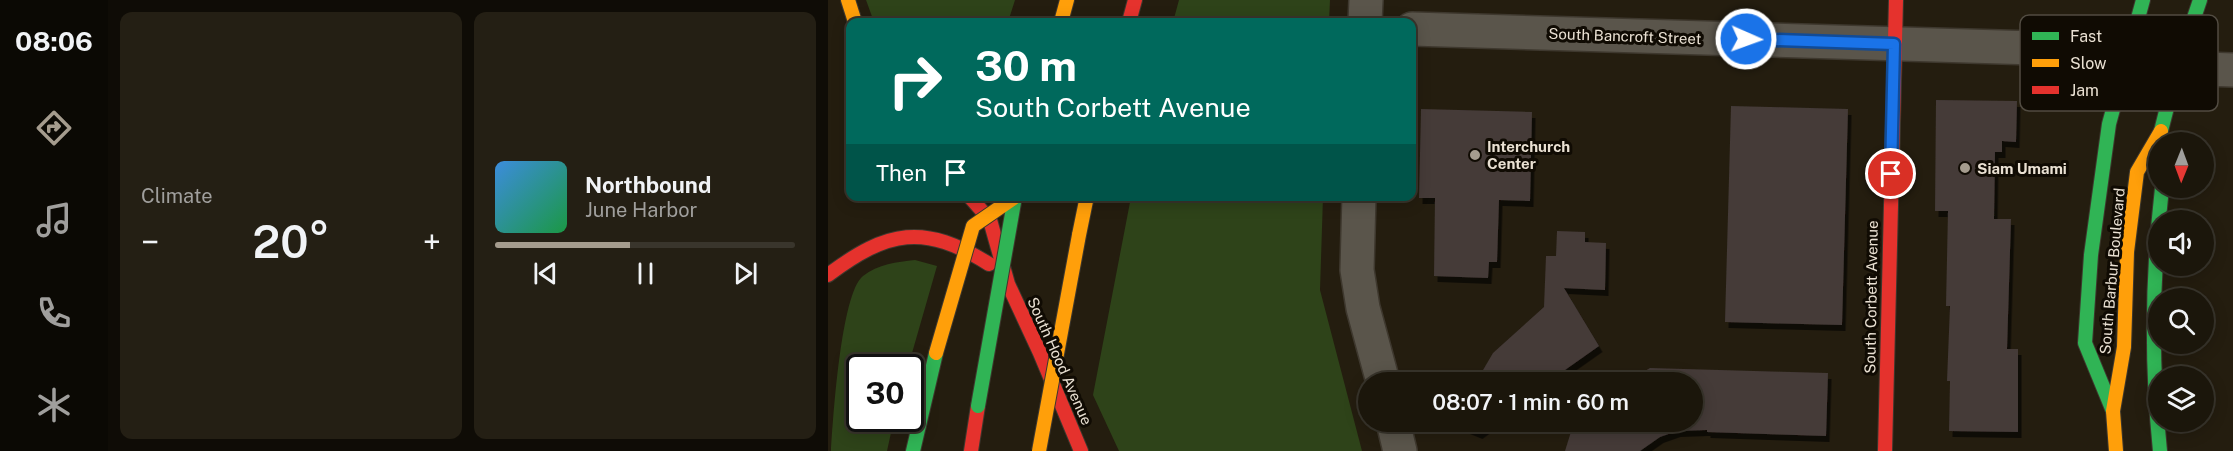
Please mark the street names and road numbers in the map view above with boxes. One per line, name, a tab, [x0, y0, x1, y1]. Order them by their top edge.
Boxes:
street label: South Bancroft Street	[1548, 25, 1702, 47]
street label: South Barbur Boulevard	[2096, 187, 2128, 355]
street label: South Corbett Avenue	[1861, 220, 1881, 374]
street label: South Hood Avenue	[1024, 295, 1096, 427]

